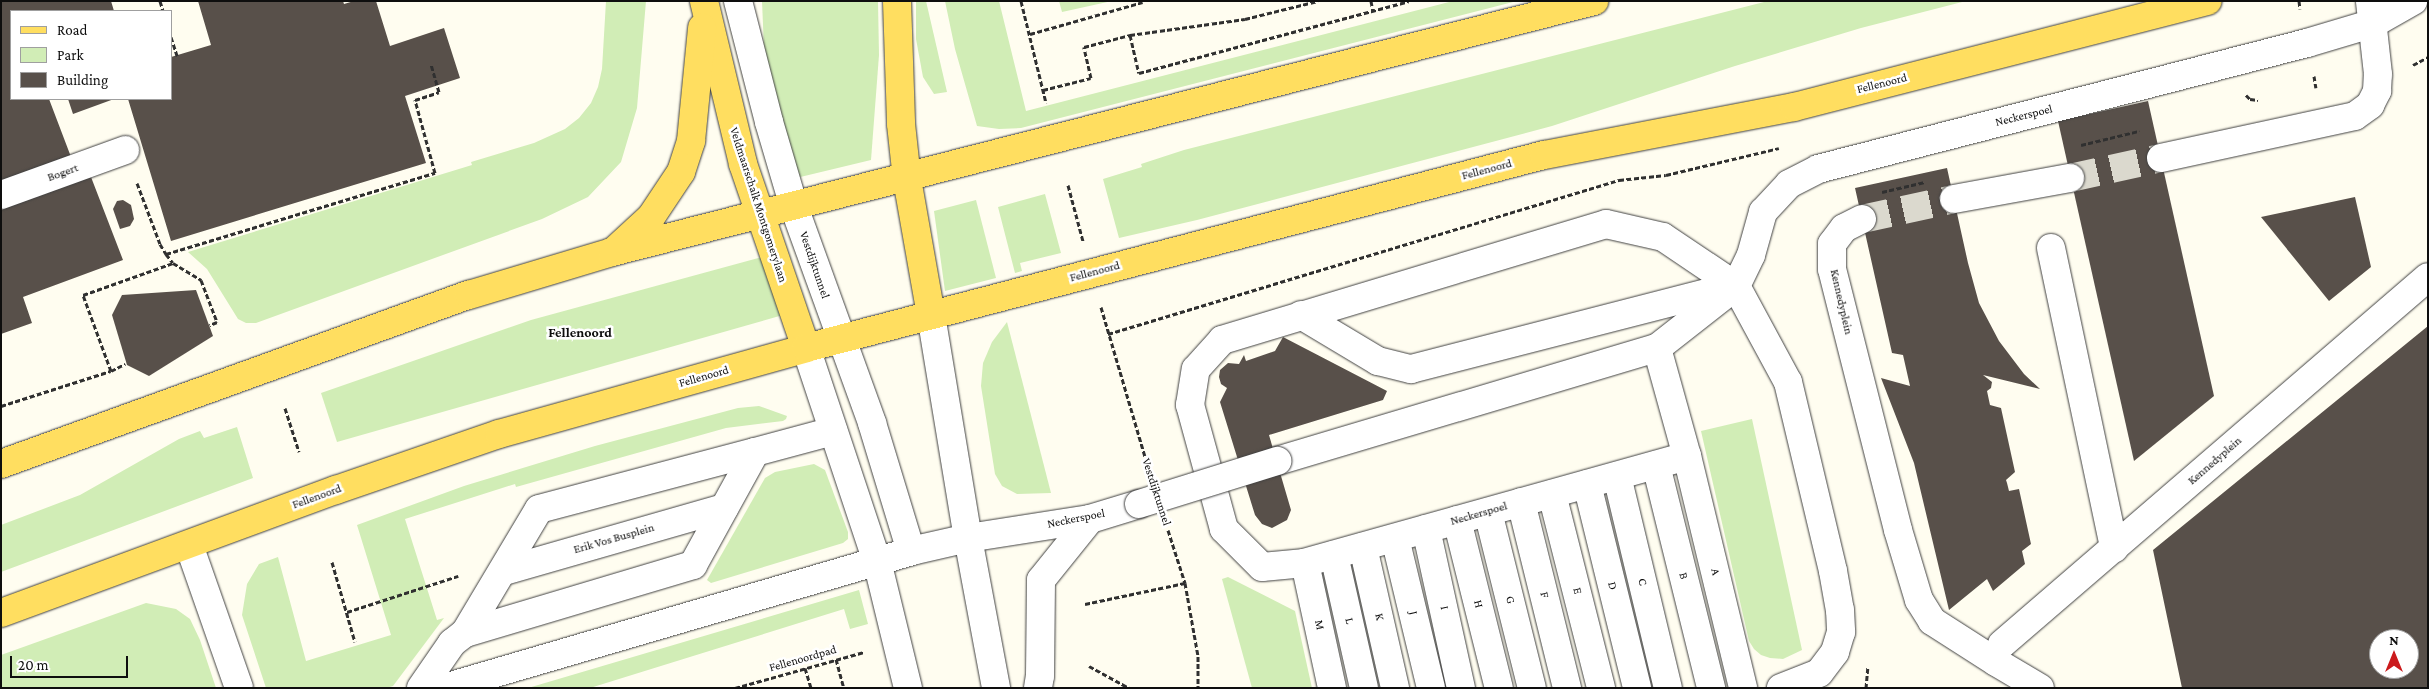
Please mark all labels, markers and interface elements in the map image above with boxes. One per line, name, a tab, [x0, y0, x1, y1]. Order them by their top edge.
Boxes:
legend	[10, 10, 172, 100]
text: Road	[57, 22, 87, 38]
text: Park	[57, 47, 84, 63]
street label: Fellenoord	[1855, 71, 1909, 97]
text: Building	[57, 72, 108, 88]
street label: Neckerspoel	[1994, 102, 2054, 130]
street label: Veldmaarschalk Montgomerylaan	[726, 126, 790, 284]
street label: Fellenoord	[1460, 156, 1514, 184]
street label: Bogert	[46, 161, 80, 185]
street label: Vestdijktunnel	[796, 230, 832, 300]
street label: Fellenoord	[1068, 258, 1122, 286]
street label: Kennedyplein	[1827, 268, 1855, 336]
district label: Fellenoord	[548, 324, 612, 340]
street label: Fellenoord	[677, 363, 731, 391]
street label: Kennedyplein	[2185, 434, 2245, 488]
street label: Vestdijktunnel	[1138, 456, 1174, 528]
street label: Fellenoord	[290, 481, 344, 513]
street label: Neckerspoel	[1449, 499, 1509, 529]
street label: Neckerspoel	[1046, 506, 1106, 532]
street label: Erik Vos Busplein	[572, 521, 656, 557]
street label: A	[1707, 567, 1723, 577]
street label: B	[1675, 571, 1691, 581]
street label: C	[1634, 577, 1650, 587]
street label: D	[1604, 580, 1620, 592]
street label: E	[1569, 586, 1585, 596]
street label: F	[1536, 590, 1552, 600]
street label: G	[1502, 595, 1518, 605]
street label: H	[1470, 598, 1486, 610]
street label: I	[1437, 605, 1451, 611]
street label: J	[1406, 610, 1420, 616]
street label: K	[1371, 612, 1387, 622]
street label: L	[1341, 616, 1357, 626]
street label: M	[1311, 619, 1327, 631]
north arrow	[2369, 629, 2419, 679]
text: N	[2389, 632, 2399, 648]
street label: Fellenoordpad	[768, 643, 838, 675]
scale bar	[12, 646, 130, 678]
text: 20 m	[18, 657, 49, 673]

